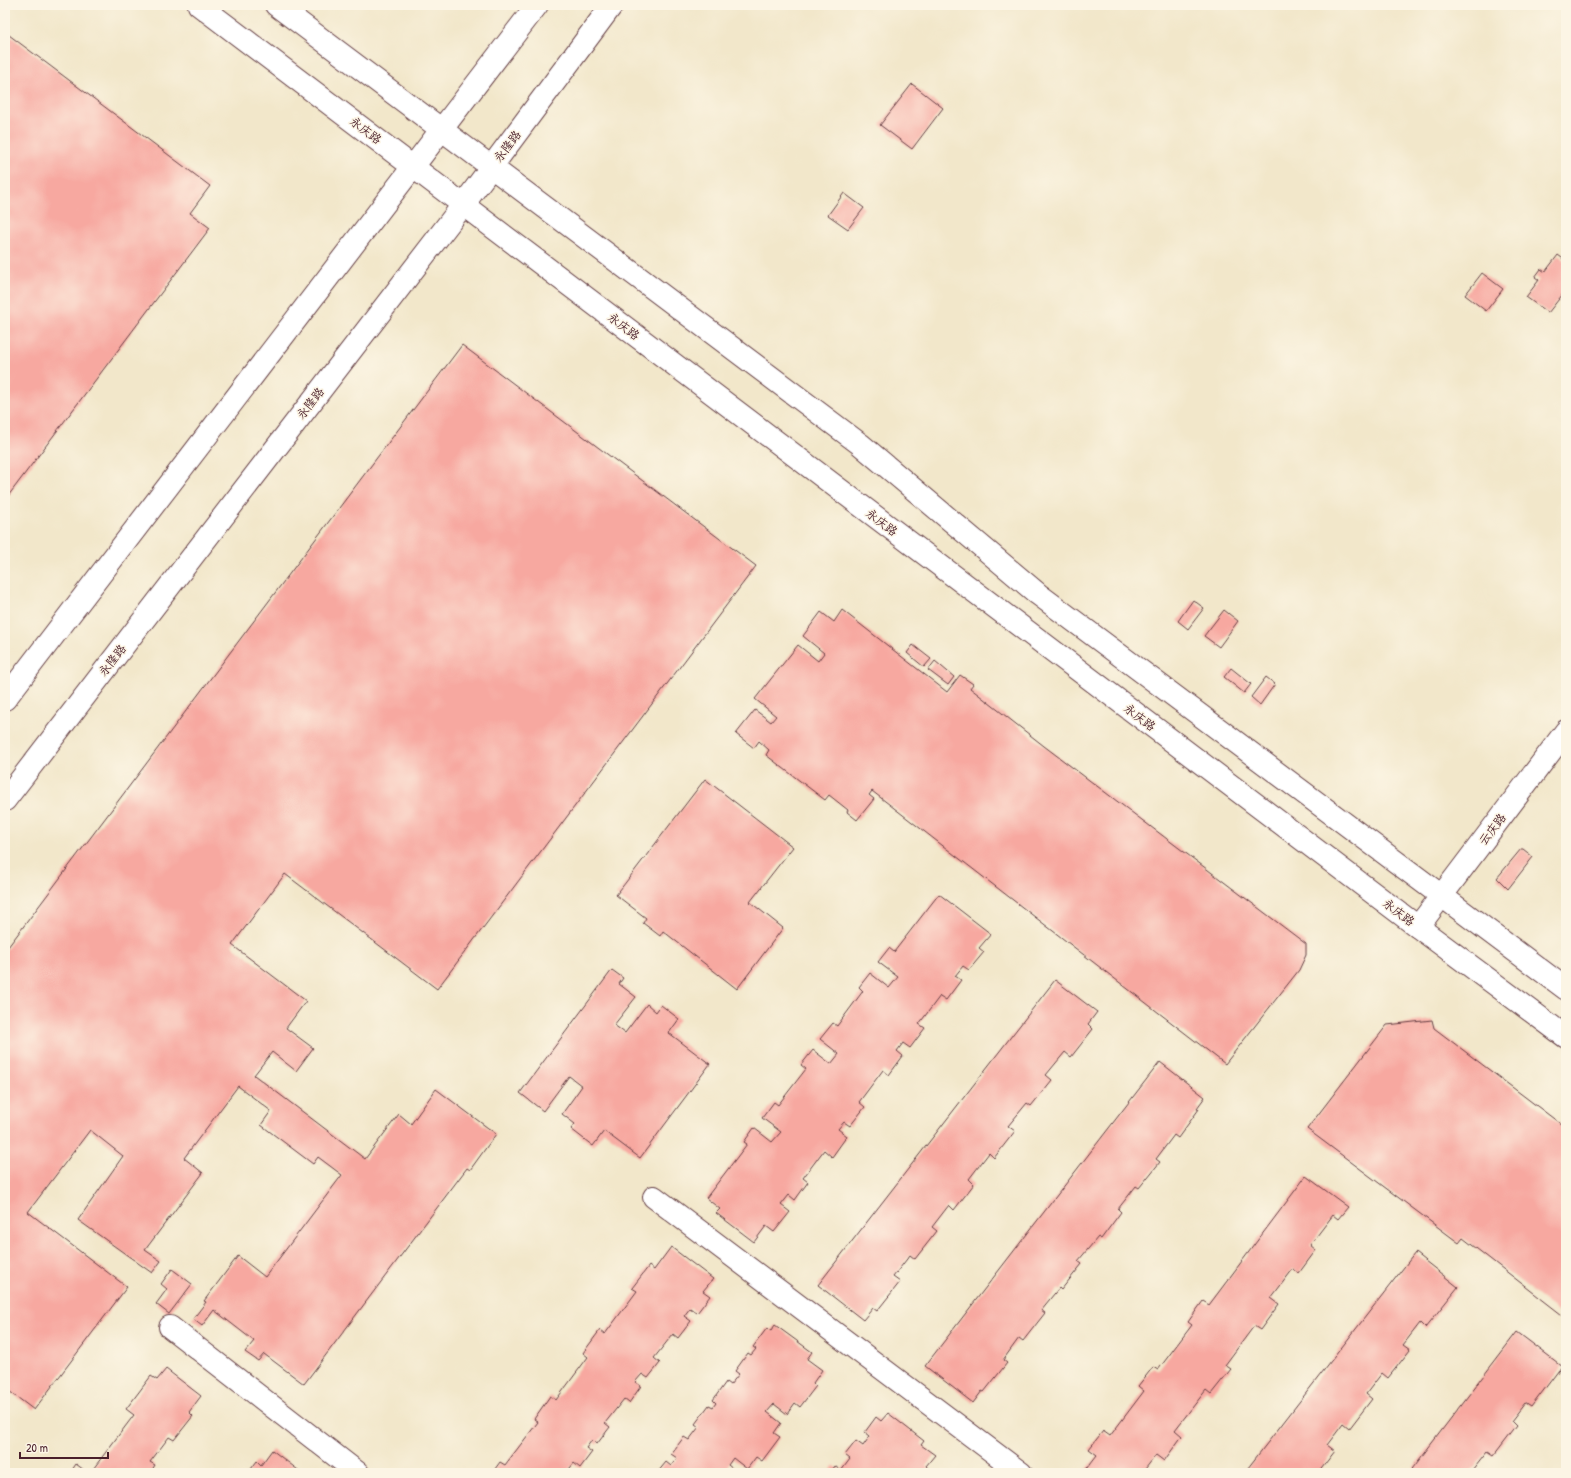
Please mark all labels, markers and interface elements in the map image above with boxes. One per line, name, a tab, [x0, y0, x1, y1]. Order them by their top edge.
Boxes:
street label: 永庆路	[347, 112, 385, 148]
street label: 永隆路	[489, 127, 525, 165]
street label: 永庆路	[605, 308, 643, 344]
street label: 永隆路	[292, 384, 328, 422]
street label: 永庆路	[863, 504, 901, 540]
street label: 永隆路	[94, 641, 130, 679]
street label: 永庆路	[1121, 699, 1159, 735]
street label: 云庆路	[1474, 810, 1510, 848]
street label: 永庆路	[1380, 894, 1418, 930]
scale bar	[20, 1434, 108, 1460]
text: 20 m	[26, 1439, 48, 1456]

